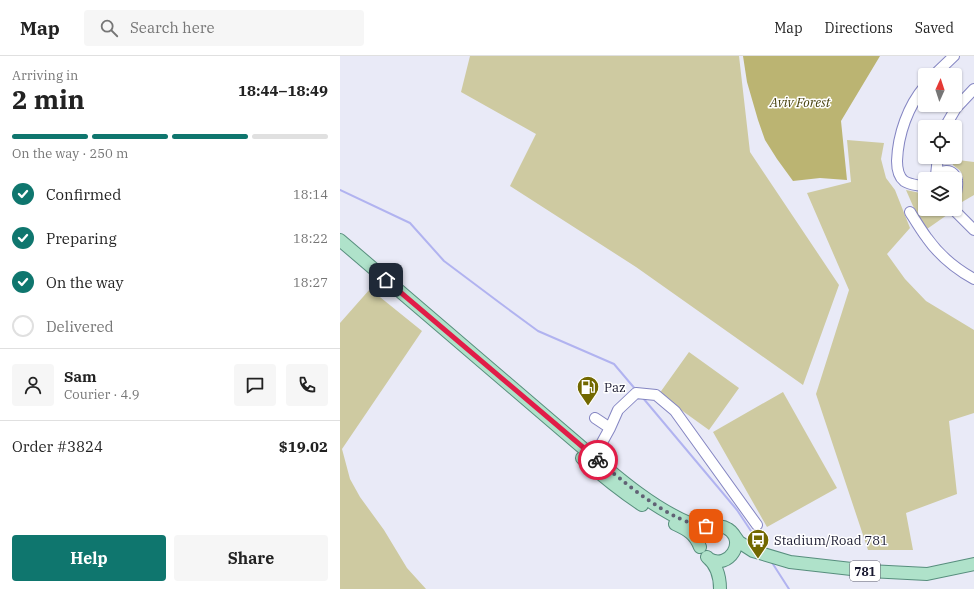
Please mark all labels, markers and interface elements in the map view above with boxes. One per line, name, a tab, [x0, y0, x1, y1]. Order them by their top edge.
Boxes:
search box	[84, 10, 364, 46]
text: Map	[20, 16, 60, 40]
icon: search	[98, 17, 120, 39]
text: Search here	[130, 18, 214, 37]
text: Map	[774, 19, 803, 37]
text: Directions	[825, 19, 893, 37]
text: Saved	[915, 19, 954, 37]
text: Arriving in	[12, 67, 78, 84]
north arrow	[918, 68, 962, 112]
map controls	[918, 68, 962, 216]
text: 18:44–18:49	[238, 81, 328, 100]
text: 2 min	[12, 82, 85, 116]
park label: Aviv Forest	[769, 94, 831, 111]
button: locate	[918, 120, 962, 164]
text: On the way · 250 m	[12, 145, 128, 162]
button: layers	[918, 172, 962, 216]
icon: check	[12, 183, 34, 205]
text: Confirmed	[46, 185, 121, 204]
text: 18:14	[293, 186, 328, 203]
icon: check	[12, 227, 34, 249]
text: Preparing	[46, 229, 117, 248]
text: 18:22	[293, 230, 328, 247]
pin	[369, 263, 403, 297]
icon: home	[375, 269, 397, 291]
icon: check	[12, 271, 34, 293]
text: On the way	[46, 273, 124, 292]
text: 18:27	[293, 274, 328, 291]
text: Delivered	[46, 317, 114, 336]
button: person	[12, 364, 54, 406]
button: chat	[234, 364, 276, 406]
button: phone	[286, 364, 328, 406]
text: Sam	[64, 367, 97, 386]
fuel station icon: Paz	[575, 374, 601, 407]
place label: Paz	[604, 379, 626, 396]
text: Courier · 4.9	[64, 386, 140, 403]
text: Order #3824	[12, 437, 103, 456]
text: $19.02	[279, 437, 328, 456]
courier	[578, 440, 618, 480]
icon: bike	[587, 449, 609, 471]
pin	[689, 509, 723, 543]
icon: bag	[695, 515, 717, 537]
bus stop icon: Stadium/Road 781	[745, 527, 771, 560]
place label: Stadium/Road 781	[774, 532, 888, 549]
button: Help	[12, 535, 166, 581]
button: Share	[174, 535, 328, 581]
road number: 781	[850, 561, 880, 581]

